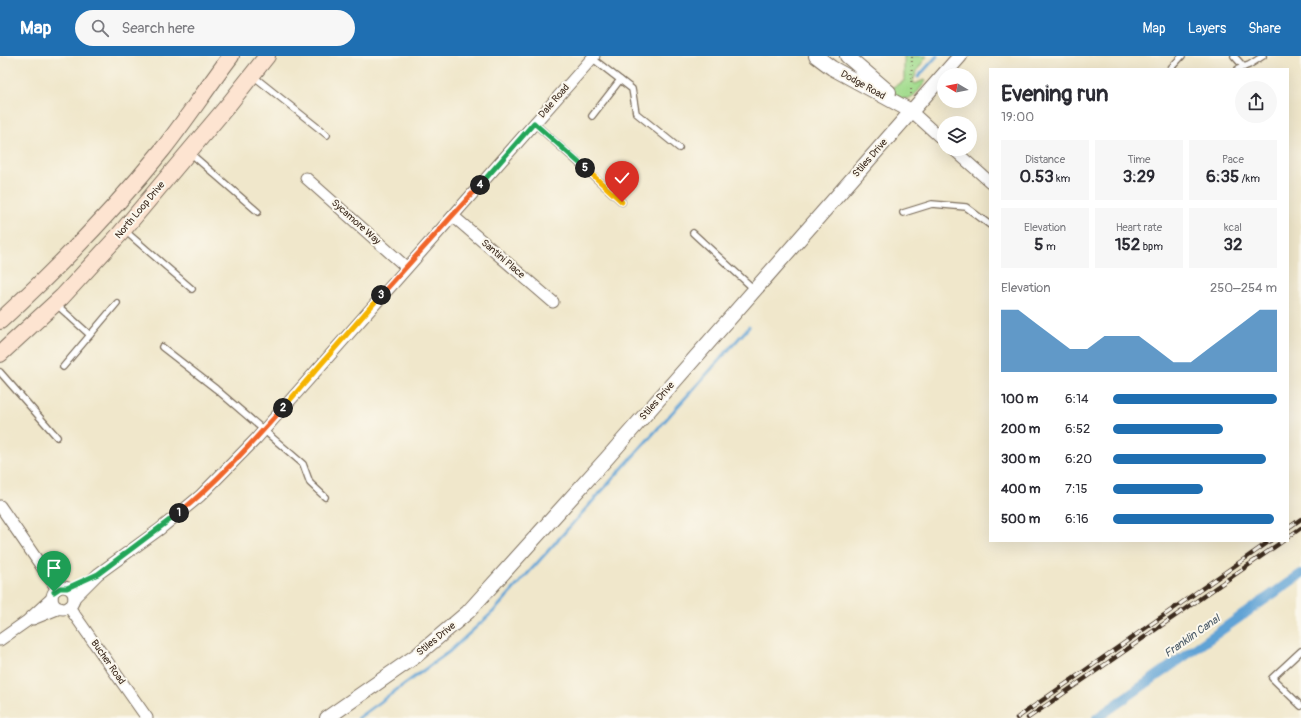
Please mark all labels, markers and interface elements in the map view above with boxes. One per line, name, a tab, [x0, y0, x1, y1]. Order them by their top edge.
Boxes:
search box	[75, 10, 355, 46]
text: Map	[20, 16, 51, 40]
icon: search	[89, 17, 111, 39]
text: Search here	[121, 19, 195, 38]
text: Map	[1143, 20, 1166, 37]
text: Layers	[1188, 20, 1226, 37]
text: Share	[1248, 20, 1281, 37]
street label: Dodge Road	[839, 68, 888, 102]
north arrow	[937, 68, 977, 108]
map controls	[937, 68, 977, 156]
text: Evening run	[1001, 80, 1109, 108]
street label: Dale Road	[536, 81, 572, 120]
button: share	[1235, 81, 1277, 123]
text: 19:00	[1001, 109, 1034, 125]
button: layers	[937, 116, 977, 156]
street label: Stiles Drive	[850, 136, 890, 180]
text: Distance	[1025, 153, 1065, 166]
text: Time	[1128, 153, 1151, 166]
text: Pace	[1222, 153, 1244, 166]
pin: 5	[575, 158, 595, 178]
text: 5	[582, 161, 588, 174]
pin	[605, 161, 639, 202]
text: 0.53	[1020, 166, 1054, 187]
text: 3:29	[1123, 166, 1155, 187]
text: 6:35	[1206, 166, 1239, 187]
icon: check	[611, 167, 633, 189]
text: km	[1054, 172, 1070, 185]
text: /km	[1239, 172, 1260, 185]
pin: 4	[470, 175, 490, 195]
text: 4	[477, 178, 483, 191]
street label: North Loop Drive	[112, 179, 168, 241]
street label: Sycamore Way	[329, 197, 384, 248]
text: Elevation	[1024, 221, 1066, 234]
text: Heart rate	[1116, 221, 1162, 234]
text: kcal	[1224, 221, 1242, 234]
text: 5	[1034, 234, 1044, 255]
text: 152	[1115, 234, 1140, 255]
text: 32	[1224, 234, 1243, 255]
street label: Santini Place	[479, 237, 527, 281]
text: m	[1044, 240, 1056, 253]
text: bpm	[1140, 240, 1163, 253]
text: Elevation	[1001, 280, 1051, 296]
text: 250–254 m	[1210, 280, 1277, 296]
pin: 3	[371, 285, 391, 305]
text: 3	[378, 288, 384, 301]
street label: Stiles Drive	[637, 379, 677, 423]
text: 100 m	[1001, 391, 1038, 407]
text: 6:14	[1065, 391, 1089, 407]
pin: 2	[273, 398, 293, 418]
text: 2	[280, 401, 286, 414]
text: 200 m	[1001, 421, 1040, 437]
text: 6:52	[1065, 421, 1090, 437]
text: 300 m	[1001, 451, 1040, 467]
text: 6:20	[1065, 451, 1092, 467]
text: 400 m	[1001, 481, 1041, 497]
text: 7:15	[1065, 481, 1087, 497]
pin: 1	[169, 503, 189, 523]
text: 1	[177, 506, 181, 519]
text: 500 m	[1001, 511, 1040, 527]
text: 6:16	[1065, 511, 1089, 527]
pin	[37, 551, 71, 592]
icon: arrive	[43, 557, 65, 579]
water label: Franklin Canal	[1162, 611, 1223, 660]
street label: Stiles Drive	[414, 620, 458, 658]
street label: Bucher Road	[88, 637, 128, 687]

